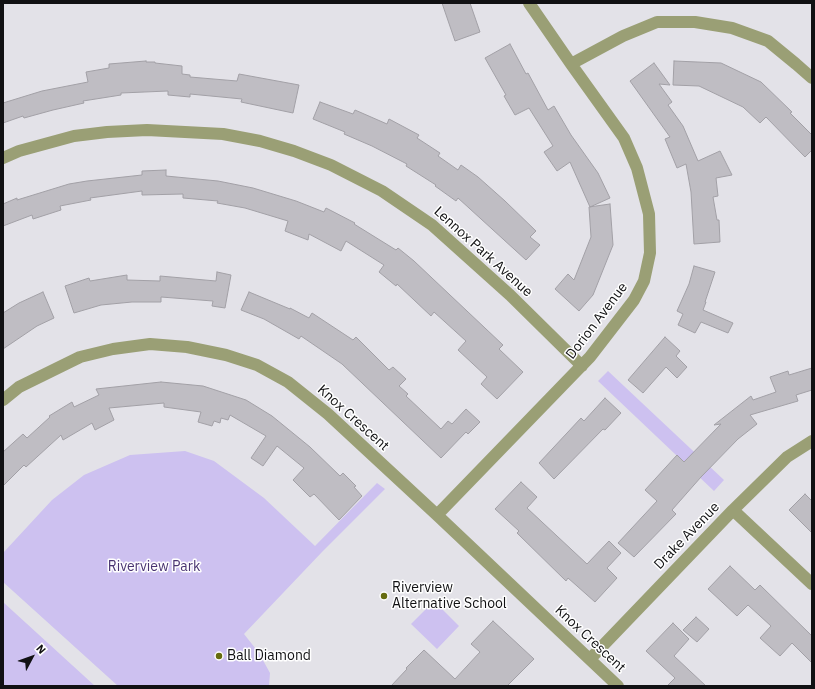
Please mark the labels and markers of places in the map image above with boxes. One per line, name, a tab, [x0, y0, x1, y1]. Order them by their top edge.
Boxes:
place label: Riverview Alternative School	[392, 580, 507, 612]
marker: Riverview Alternative School	[379, 591, 389, 601]
place label: Ball Diamond	[227, 648, 311, 664]
marker: Ball Diamond	[214, 651, 224, 661]

